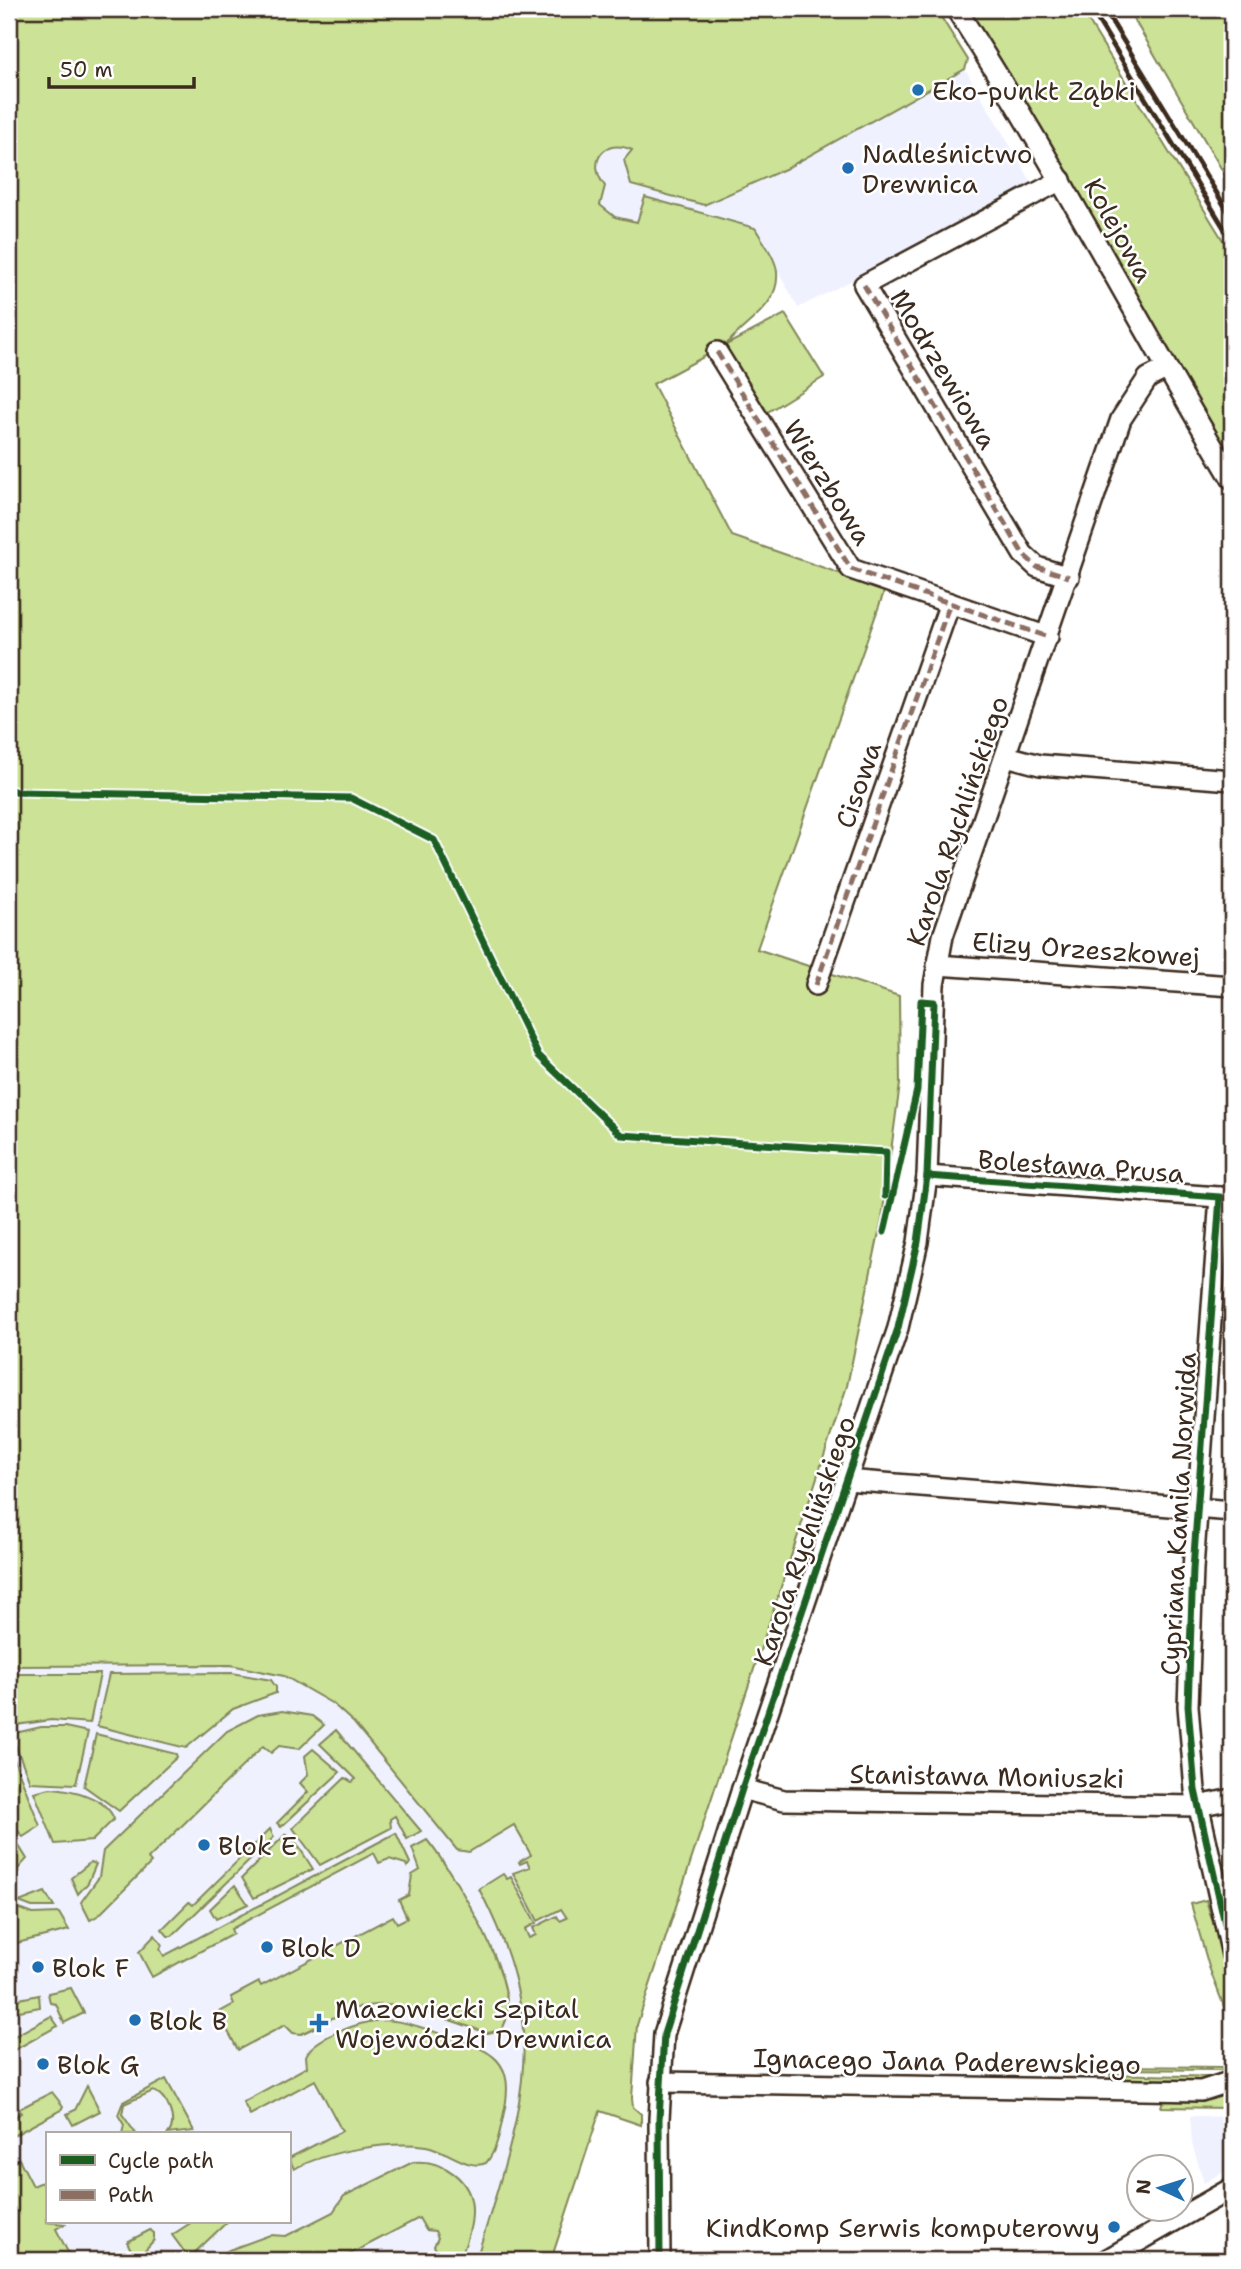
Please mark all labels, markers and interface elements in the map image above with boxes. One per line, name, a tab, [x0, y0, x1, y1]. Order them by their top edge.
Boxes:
scale bar	[49, 46, 194, 90]
text: 50 m	[60, 56, 113, 84]
place label: Eko-punkt Ząbki	[932, 73, 1136, 108]
marker: Eko-punkt Ząbki	[910, 82, 926, 98]
place label: Nadleśnictwo Drewnica	[862, 136, 1033, 201]
marker: Nadleśnictwo Drewnica	[840, 160, 856, 176]
street label: Kolejowa	[1076, 172, 1162, 288]
street label: Modrzewiowa	[883, 283, 1005, 455]
street label: Wierzbowa	[776, 413, 880, 551]
street label: Karola Rychlińskiego	[898, 691, 1016, 951]
street label: Cisowa	[827, 737, 889, 833]
street label: Elizy Orzeszkowej	[971, 924, 1201, 974]
street label: Bolesława Prusa	[977, 1141, 1185, 1191]
street label: Cypriana Kamila Norwida	[1152, 1352, 1204, 1676]
street label: Karola Rychlińskiego	[745, 1411, 863, 1671]
street label: Stanisława Moniuszki	[849, 1756, 1125, 1796]
place label: Blok E	[218, 1828, 297, 1863]
marker: Blok E	[196, 1837, 212, 1853]
place label: Blok D	[281, 1930, 361, 1965]
marker: Blok D	[259, 1939, 275, 1955]
place label: Blok F	[52, 1950, 129, 1985]
marker: Blok F	[30, 1959, 46, 1975]
place label: Mazowiecki Szpital Wojewódzki Drewnica	[335, 1991, 611, 2056]
place label: Blok B	[149, 2003, 227, 2038]
marker: Blok B	[127, 2012, 143, 2028]
marker: Mazowiecki Szpital Wojewódzki Drewnica	[309, 2013, 329, 2033]
street label: Ignacego Jana Paderewskiego	[753, 2040, 1141, 2082]
place label: Blok G	[57, 2047, 139, 2082]
marker: Blok G	[35, 2056, 51, 2072]
legend	[46, 2132, 290, 2224]
text: Cycle path	[108, 2147, 214, 2175]
north arrow	[1126, 2154, 1196, 2224]
text: N	[1131, 2178, 1157, 2195]
text: Path	[108, 2181, 154, 2209]
place label: KindKomp Serwis komputerowy	[706, 2210, 1100, 2245]
marker: KindKomp Serwis komputerowy	[1106, 2219, 1122, 2235]

